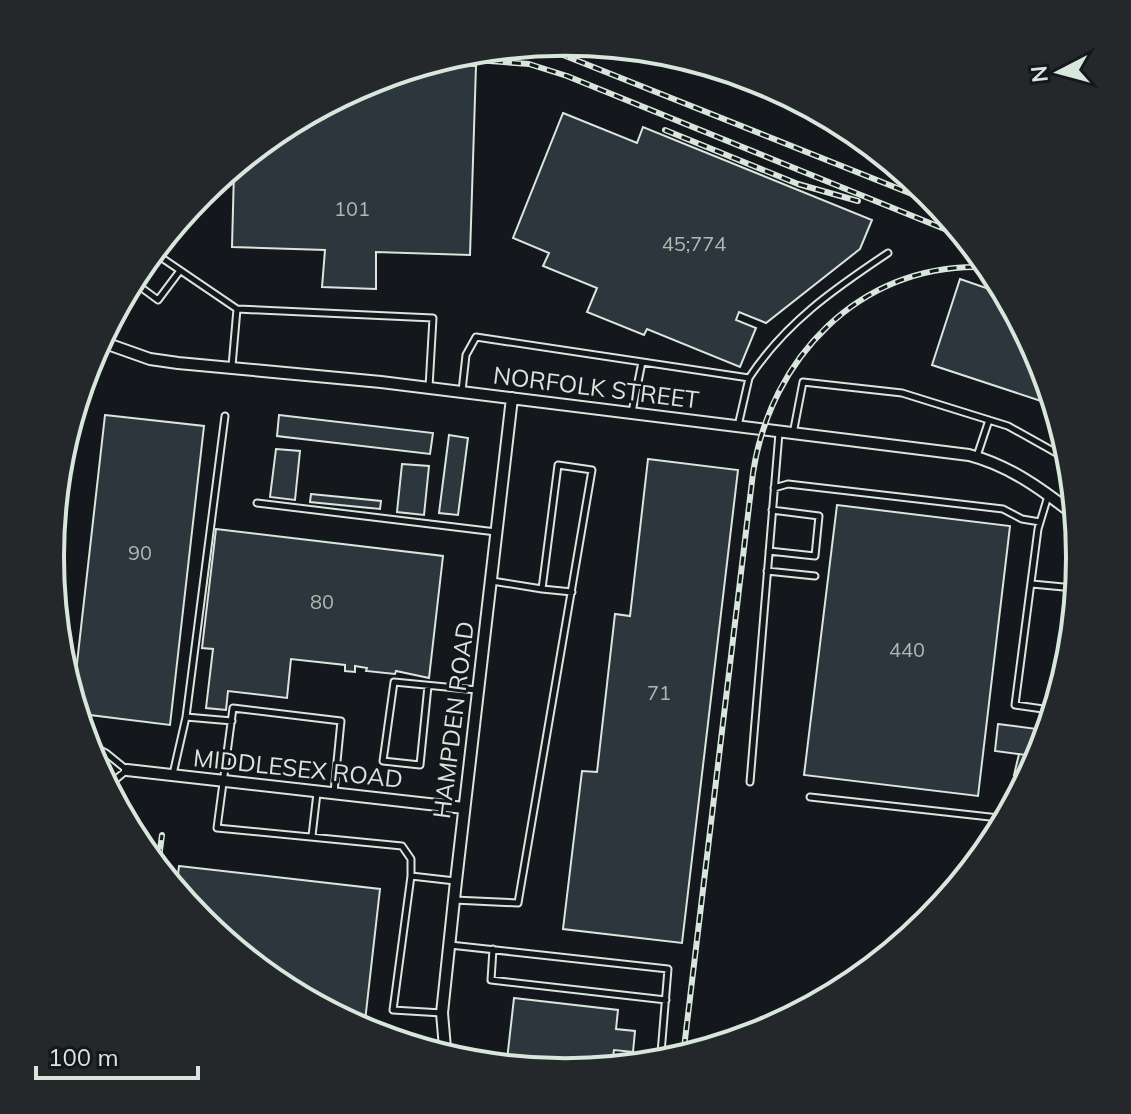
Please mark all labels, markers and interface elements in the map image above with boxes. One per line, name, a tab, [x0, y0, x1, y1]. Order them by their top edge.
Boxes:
north arrow	[1019, 32, 1099, 112]
text: N	[1024, 64, 1054, 84]
house number: 101	[334, 196, 370, 221]
house number: 45;774	[662, 231, 726, 256]
street label: NORFOLK STREET	[491, 359, 701, 415]
house number: 90	[128, 540, 152, 565]
house number: 80	[310, 589, 334, 614]
street label: HAMPDEN ROAD	[426, 619, 480, 820]
house number: 440	[889, 637, 925, 662]
house number: 71	[647, 680, 671, 705]
street label: MIDDLESEX ROAD	[192, 742, 404, 794]
scale bar	[36, 1030, 198, 1080]
text: 100 m	[48, 1042, 119, 1072]

